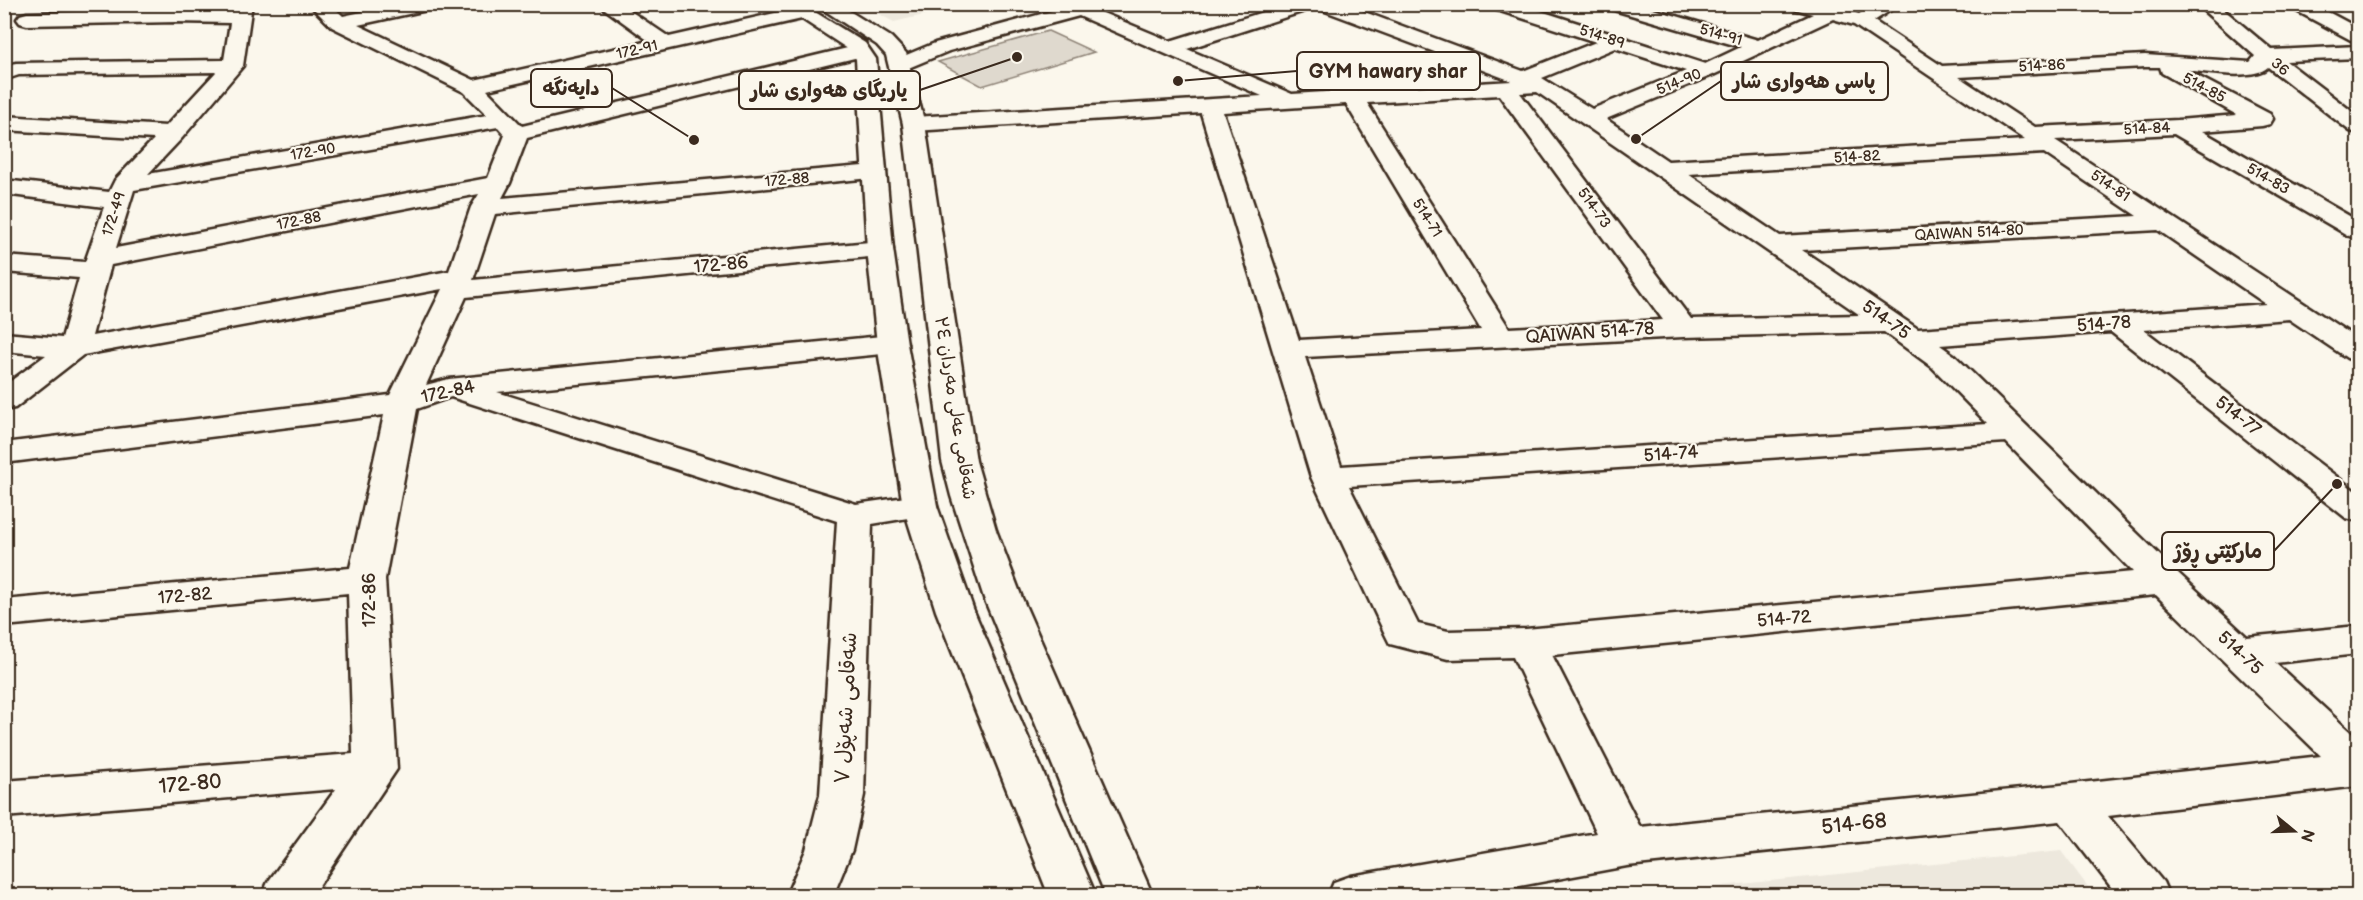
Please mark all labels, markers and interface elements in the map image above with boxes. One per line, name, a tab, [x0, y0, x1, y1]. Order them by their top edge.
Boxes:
street label: 514-91	[1697, 20, 1745, 50]
street label: 514-89	[1577, 21, 1627, 53]
street label: 172-91	[614, 36, 660, 64]
callout: GYM hawary shar	[1297, 52, 1480, 90]
street label: 36	[2267, 54, 2293, 80]
street label: 514-86	[2018, 55, 2066, 77]
text: GYM hawary shar	[1309, 60, 1468, 84]
callout: پاسی هەواری شار	[1721, 62, 1888, 100]
street label: 514-90	[1654, 64, 1704, 100]
callout: دایەنگە	[531, 69, 612, 107]
street label: 514-85	[2179, 69, 2229, 107]
text: پاسی هەواری شار	[1731, 70, 1875, 94]
callout: یاریگای هەواری شار	[739, 71, 920, 109]
text: دایەنگە	[542, 76, 600, 101]
text: یاریگای هەواری شار	[749, 78, 908, 103]
street label: 514-84	[2123, 118, 2171, 140]
street label: 172-90	[289, 139, 337, 165]
street label: 514-82	[1833, 146, 1881, 168]
street label: 514-83	[2243, 159, 2293, 199]
street label: 514-81	[2087, 166, 2133, 206]
street label: 172-88	[764, 169, 810, 191]
street label: 514-73	[1573, 184, 1615, 232]
street label: 172-49	[98, 190, 130, 238]
street label: 514-71	[1408, 195, 1446, 241]
street label: 172-88	[275, 207, 323, 235]
street label: QAIWAN 514-80	[1914, 221, 2024, 245]
street label: 172-86	[693, 252, 749, 278]
street label: 514-75	[1858, 296, 1914, 344]
street label: 514-78	[2076, 312, 2132, 336]
street label: شەقامی عەلی مەردان ٣٤	[930, 315, 980, 501]
street label: QAIWAN 514-78	[1525, 318, 1655, 348]
street label: 172-84	[419, 376, 477, 408]
street label: 514-77	[2211, 392, 2265, 441]
street label: 514-74	[1643, 442, 1699, 466]
callout: مارکێتی ڕۆژ	[2162, 532, 2274, 570]
text: مارکێتی ڕۆژ	[2172, 540, 2262, 568]
street label: 172-86	[359, 573, 380, 627]
street label: 172-82	[157, 583, 213, 609]
street label: 514-72	[1756, 606, 1812, 632]
street label: 514-75	[2213, 627, 2267, 679]
street label: شەقامی شەپۆل ٧	[830, 631, 863, 785]
street label: 172-80	[157, 769, 223, 799]
north arrow	[2264, 801, 2324, 861]
street label: 514-68	[1820, 808, 1888, 840]
text: N	[2296, 827, 2318, 844]

